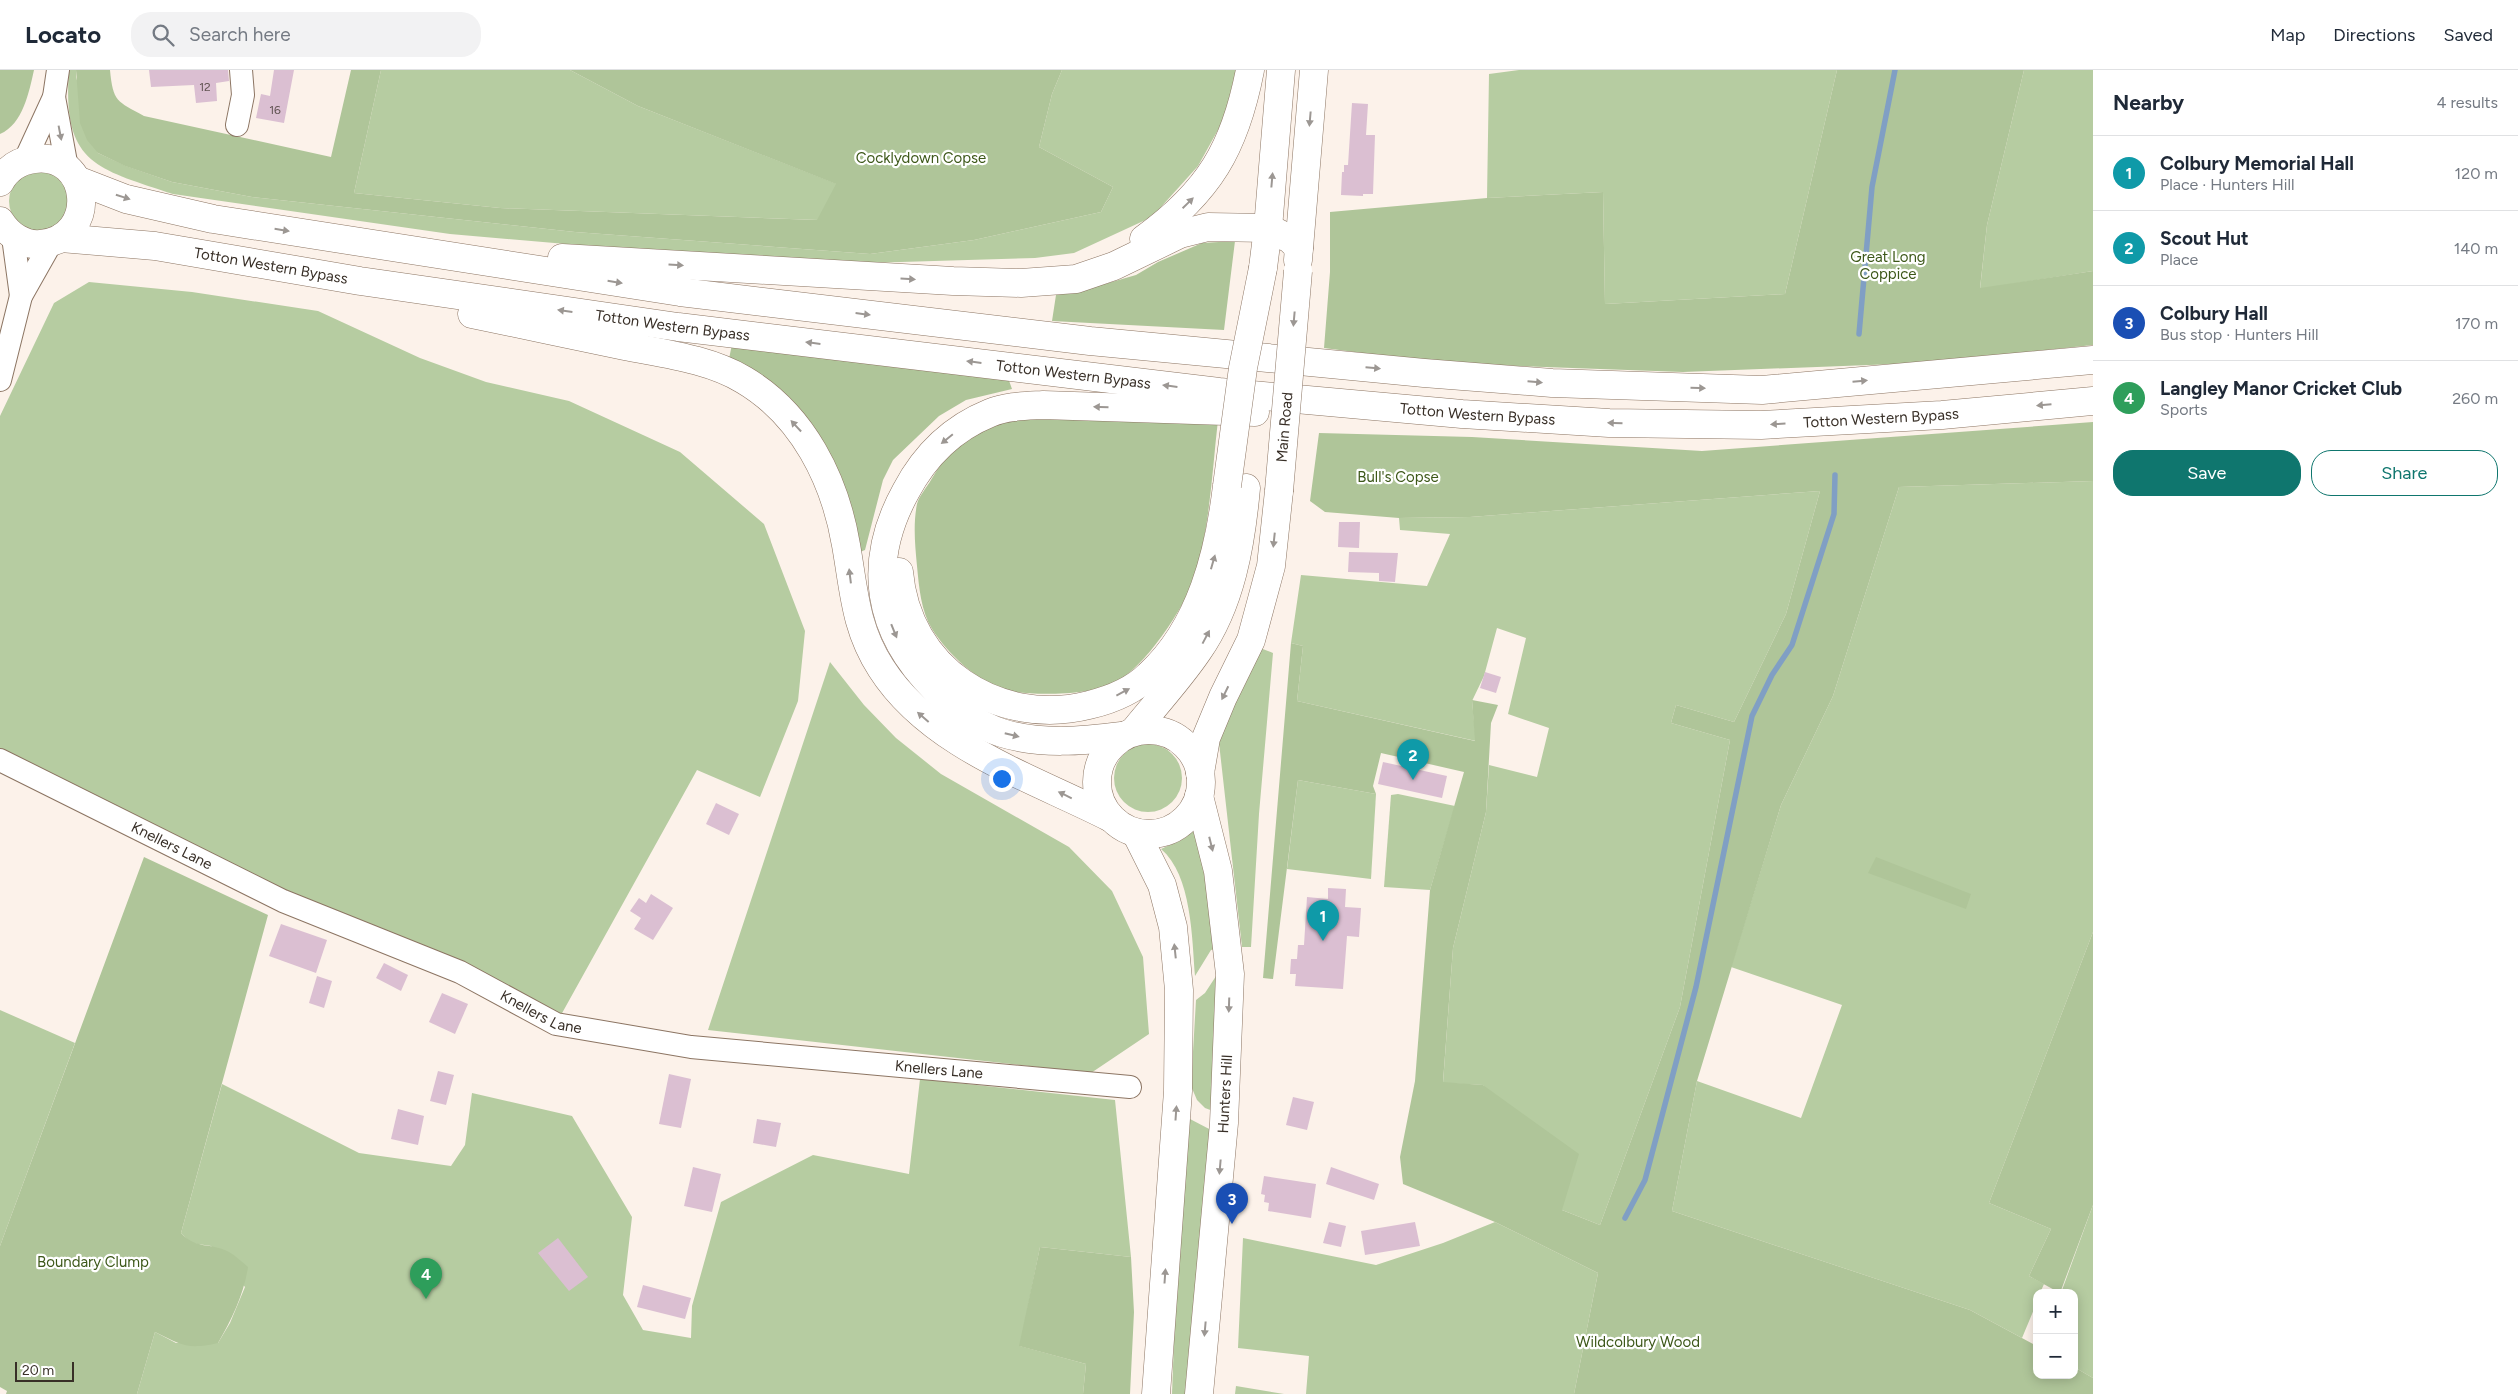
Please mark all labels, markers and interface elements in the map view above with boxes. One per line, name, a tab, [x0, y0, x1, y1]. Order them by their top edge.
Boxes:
search box	[131, 12, 481, 57]
text: Locato	[25, 20, 101, 49]
icon: search	[149, 21, 177, 49]
text: Search here	[189, 23, 291, 46]
text: Map	[2270, 24, 2305, 46]
text: Directions	[2333, 24, 2415, 46]
text: Saved	[2443, 24, 2493, 46]
house number: 12	[199, 80, 211, 94]
text: Nearby	[2113, 90, 2184, 115]
text: 4 results	[2437, 93, 2498, 112]
house number: 16	[269, 103, 281, 117]
one-way arrow	[1306, 111, 1314, 127]
one-way arrow	[57, 125, 65, 141]
park label: Cocklydown Copse	[856, 149, 986, 167]
text: Colbury Memorial Hall	[2160, 152, 2354, 175]
text: 1	[2126, 164, 2132, 183]
text: 120 m	[2455, 164, 2498, 183]
one-way arrow	[1269, 171, 1277, 187]
text: Place · Hunters Hill	[2160, 175, 2295, 194]
one-way arrow	[115, 194, 130, 201]
one-way arrow	[1182, 197, 1194, 209]
one-way arrow	[274, 227, 290, 235]
text: Scout Hut	[2160, 227, 2249, 250]
text: 2	[2124, 239, 2134, 258]
text: 140 m	[2454, 239, 2498, 258]
street label: Totton Western Bypass	[193, 244, 349, 288]
park label: Great Long Coppice	[1850, 248, 1926, 283]
text: Place	[2160, 250, 2198, 269]
one-way arrow	[668, 261, 684, 269]
one-way arrow	[901, 275, 917, 283]
one-way arrow	[607, 278, 623, 286]
text: Colbury Hall	[2160, 302, 2268, 325]
one-way arrow	[557, 306, 573, 314]
street label: Totton Western Bypass	[594, 306, 751, 345]
one-way arrow	[855, 310, 871, 318]
one-way arrow	[1289, 312, 1297, 328]
text: 3	[2125, 314, 2133, 333]
text: 170 m	[2455, 314, 2498, 333]
text: Bus stop · Hunters Hill	[2160, 325, 2318, 344]
one-way arrow	[805, 339, 821, 347]
street label: Totton Western Bypass	[995, 356, 1152, 393]
one-way arrow	[966, 358, 982, 366]
one-way arrow	[1366, 364, 1382, 372]
one-way arrow	[1852, 377, 1868, 385]
text: Langley Manor Cricket Club	[2160, 377, 2402, 400]
one-way arrow	[1528, 378, 1544, 386]
one-way arrow	[1162, 382, 1178, 390]
one-way arrow	[1690, 384, 1706, 392]
text: 4	[2124, 389, 2134, 408]
text: 260 m	[2452, 389, 2498, 408]
street label: Main Road	[1273, 391, 1297, 463]
street label: Totton Western Bypass	[1399, 399, 1556, 429]
text: Sports	[2160, 400, 2207, 419]
one-way arrow	[2036, 401, 2052, 409]
one-way arrow	[1093, 403, 1109, 411]
street label: Totton Western Bypass	[1803, 404, 1960, 432]
one-way arrow	[1607, 419, 1623, 427]
one-way arrow	[790, 420, 802, 432]
one-way arrow	[1769, 420, 1785, 428]
one-way arrow	[940, 434, 954, 444]
button: Save	[2113, 450, 2301, 496]
button: Share	[2311, 450, 2498, 496]
park label: Bull's Copse	[1357, 468, 1439, 486]
one-way arrow	[1270, 532, 1278, 548]
one-way arrow	[1209, 555, 1217, 570]
one-way arrow	[846, 568, 854, 584]
one-way arrow	[891, 623, 898, 638]
one-way arrow	[1202, 630, 1210, 645]
one-way arrow	[1221, 686, 1229, 700]
one-way arrow	[1116, 688, 1130, 696]
one-way arrow	[917, 711, 930, 722]
one-way arrow	[1004, 731, 1019, 739]
pin: 2	[1397, 739, 1429, 780]
your location	[989, 766, 1015, 792]
one-way arrow	[1058, 791, 1072, 799]
street label: Knellers Lane	[128, 818, 215, 873]
one-way arrow	[1207, 836, 1215, 851]
pin: 1	[1307, 900, 1339, 941]
one-way arrow	[1171, 943, 1179, 959]
street label: Knellers Lane	[497, 986, 583, 1037]
one-way arrow	[1225, 997, 1233, 1013]
street label: Hunters Hill	[1214, 1054, 1236, 1134]
street label: Knellers Lane	[894, 1057, 984, 1083]
one-way arrow	[1172, 1105, 1180, 1121]
one-way arrow	[1216, 1159, 1224, 1175]
pin: 3	[1216, 1183, 1248, 1224]
park label: Boundary Clump	[37, 1253, 149, 1271]
pin: 4	[410, 1258, 442, 1299]
one-way arrow	[1161, 1267, 1169, 1283]
map controls	[2033, 1289, 2078, 1379]
button: +	[2033, 1289, 2078, 1334]
one-way arrow	[1201, 1321, 1209, 1337]
park label: Wildcolbury Wood	[1576, 1333, 1700, 1351]
button: −	[2033, 1334, 2078, 1379]
scale bar	[15, 1359, 74, 1382]
text: 20 m	[22, 1362, 54, 1379]

